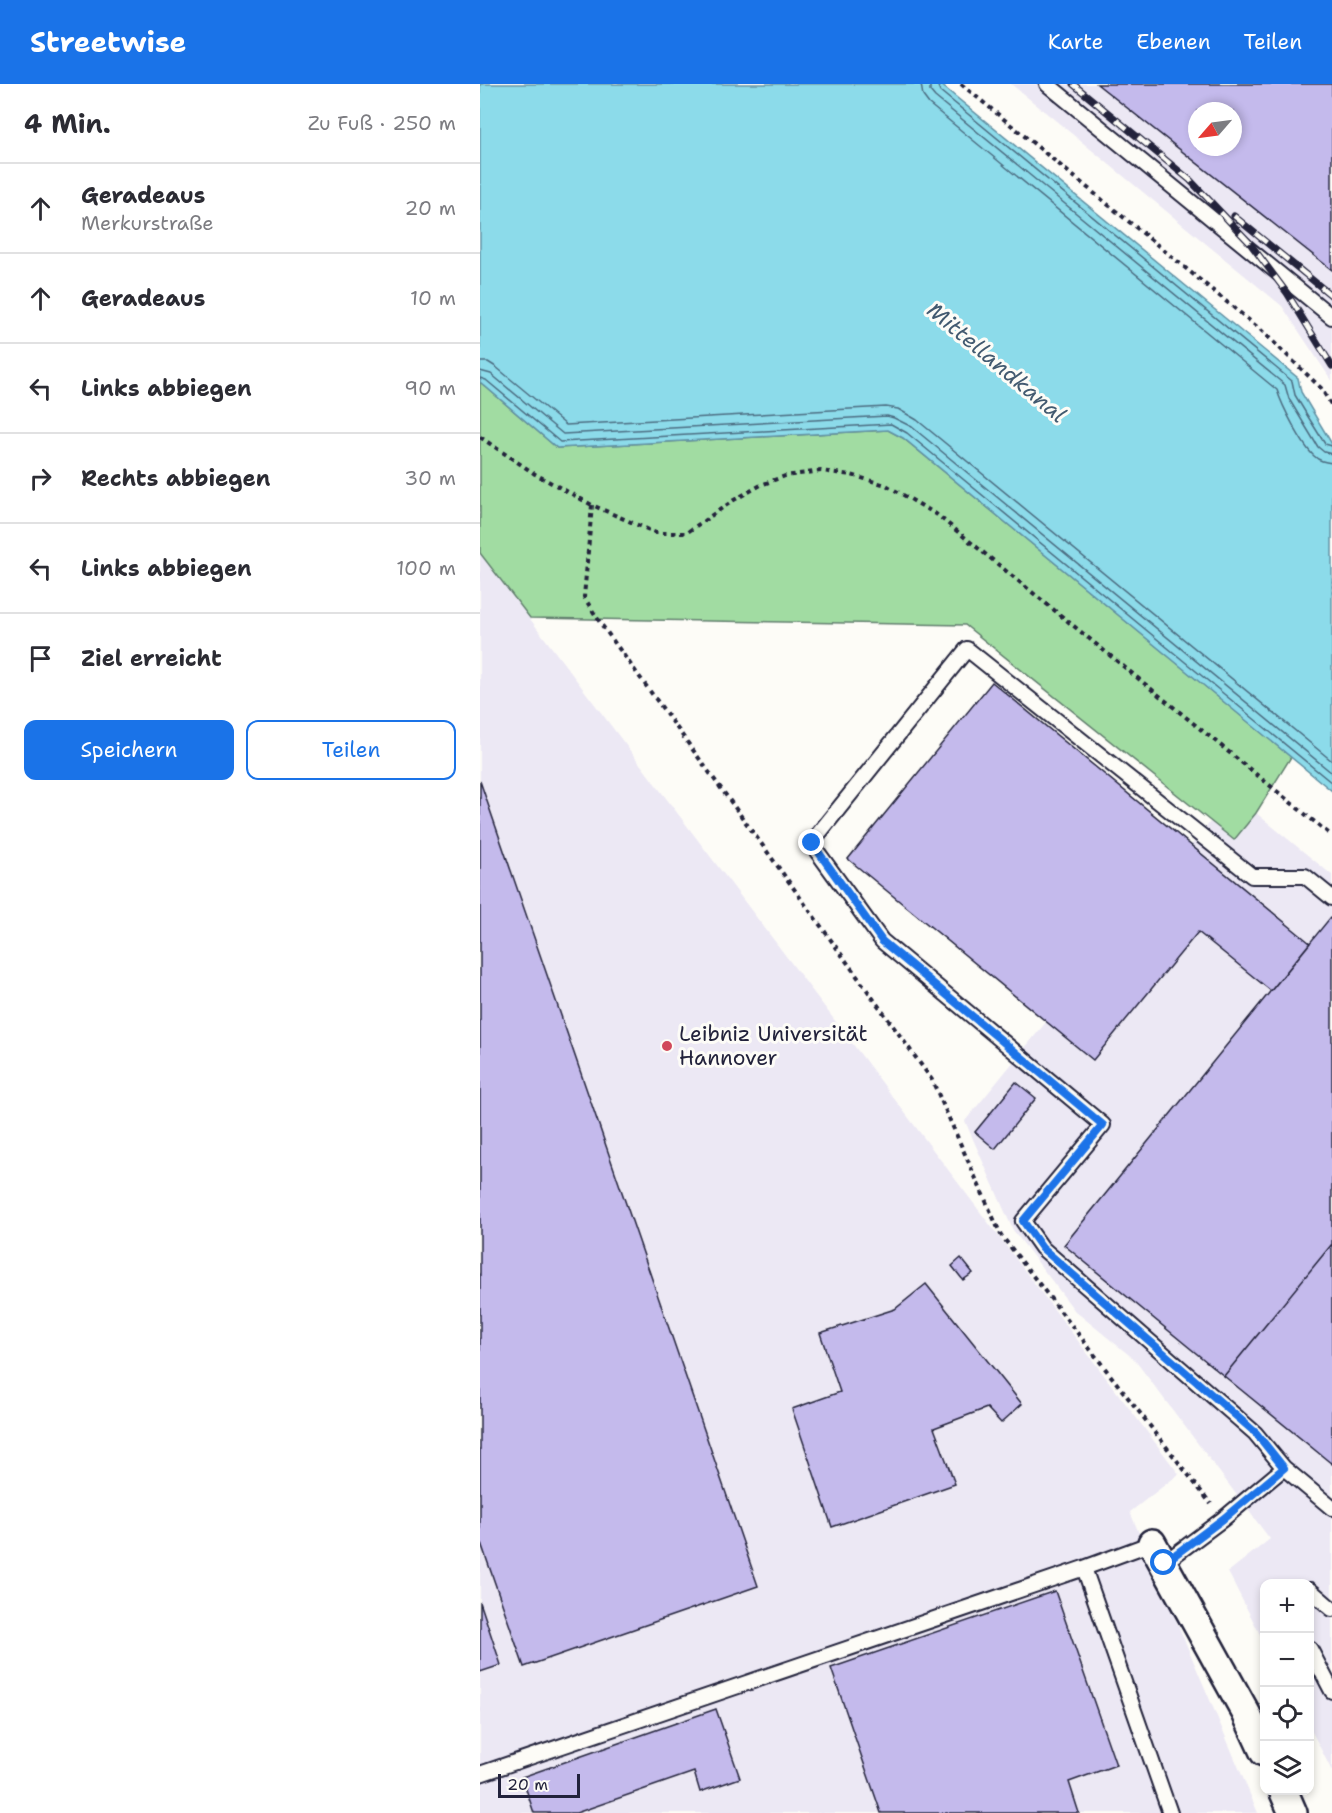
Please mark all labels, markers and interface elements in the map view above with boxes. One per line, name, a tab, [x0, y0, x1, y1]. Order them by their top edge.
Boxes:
text: Streetwise	[30, 23, 186, 61]
text: Karte	[1048, 28, 1103, 56]
text: Ebenen	[1136, 28, 1211, 56]
text: Teilen	[1244, 28, 1302, 56]
north arrow	[1188, 102, 1242, 156]
text: 4 Min.	[24, 106, 111, 141]
text: Zu Fuß · 250 m	[308, 110, 456, 136]
text: Geradeaus	[81, 181, 205, 210]
icon: ahead	[24, 192, 57, 225]
text: 20 m	[405, 195, 456, 221]
text: Merkurstraße	[81, 210, 214, 236]
icon: ahead	[24, 282, 57, 315]
text: Geradeaus	[81, 284, 205, 313]
text: 10 m	[410, 285, 456, 311]
water label: Mittellandkanal	[921, 296, 1072, 429]
icon: left	[24, 372, 57, 405]
text: Links abbiegen	[81, 374, 252, 403]
text: 90 m	[404, 375, 456, 401]
icon: right	[24, 462, 57, 495]
text: Rechts abbiegen	[81, 464, 270, 493]
text: 30 m	[404, 465, 456, 491]
icon: left	[24, 552, 57, 585]
text: Links abbiegen	[81, 554, 252, 583]
text: 100 m	[396, 555, 456, 581]
icon: arrive	[24, 642, 57, 675]
text: Ziel erreicht	[81, 644, 222, 673]
button: Speichern	[24, 720, 234, 780]
button: Teilen	[246, 720, 456, 780]
route end	[798, 829, 824, 855]
place label: Leibniz Universität Hannover	[679, 1020, 868, 1072]
marker: Leibniz Universität Hannover	[660, 1039, 674, 1053]
route start	[1150, 1549, 1176, 1575]
map controls	[1260, 1579, 1314, 1795]
button: +	[1260, 1579, 1314, 1633]
button: −	[1260, 1633, 1314, 1687]
button: locate	[1260, 1687, 1314, 1741]
button: layers	[1260, 1741, 1314, 1795]
scale bar	[498, 1771, 580, 1798]
text: 20 m	[507, 1774, 548, 1795]

